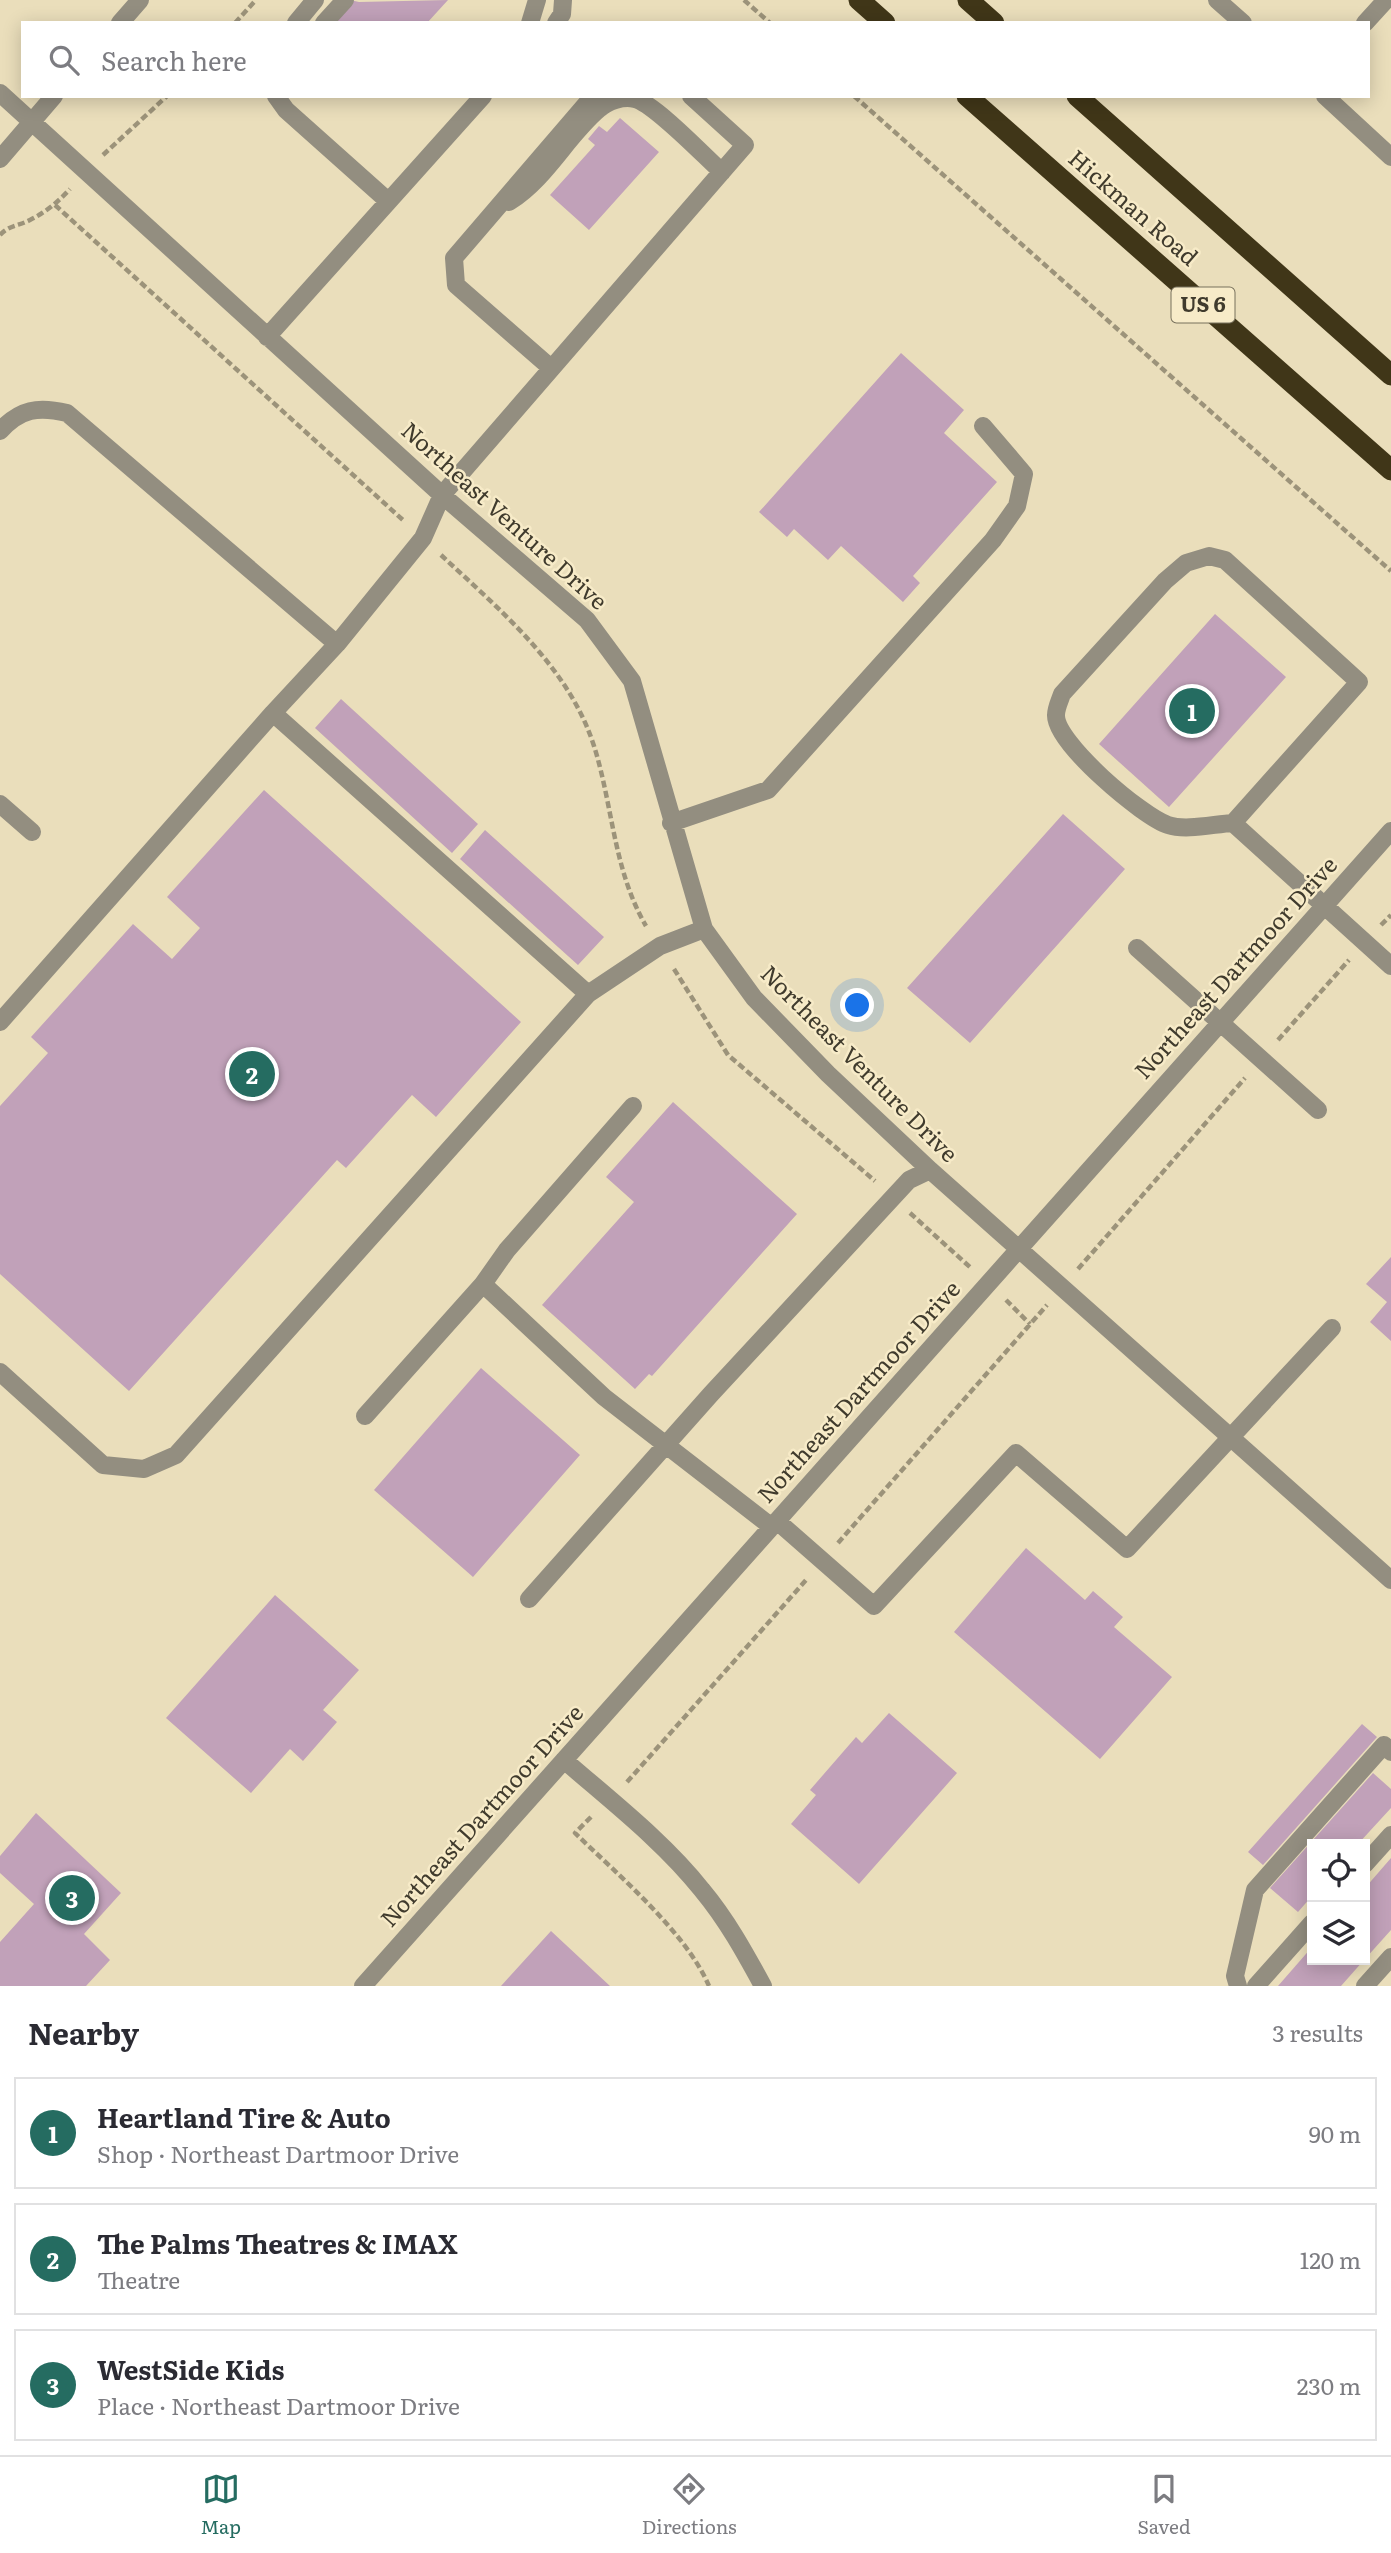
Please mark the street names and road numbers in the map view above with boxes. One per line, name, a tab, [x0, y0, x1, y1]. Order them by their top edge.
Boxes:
street label: Hickman Road	[1062, 140, 1207, 273]
road number: US 6	[1172, 288, 1234, 322]
street label: Northeast Venture Drive	[395, 413, 616, 616]
street label: Northeast Dartmoor Drive	[1125, 848, 1344, 1085]
street label: Northeast Venture Drive	[754, 956, 967, 1169]
street label: Northeast Dartmoor Drive	[748, 1272, 967, 1509]
street label: Northeast Dartmoor Drive	[371, 1696, 590, 1933]

